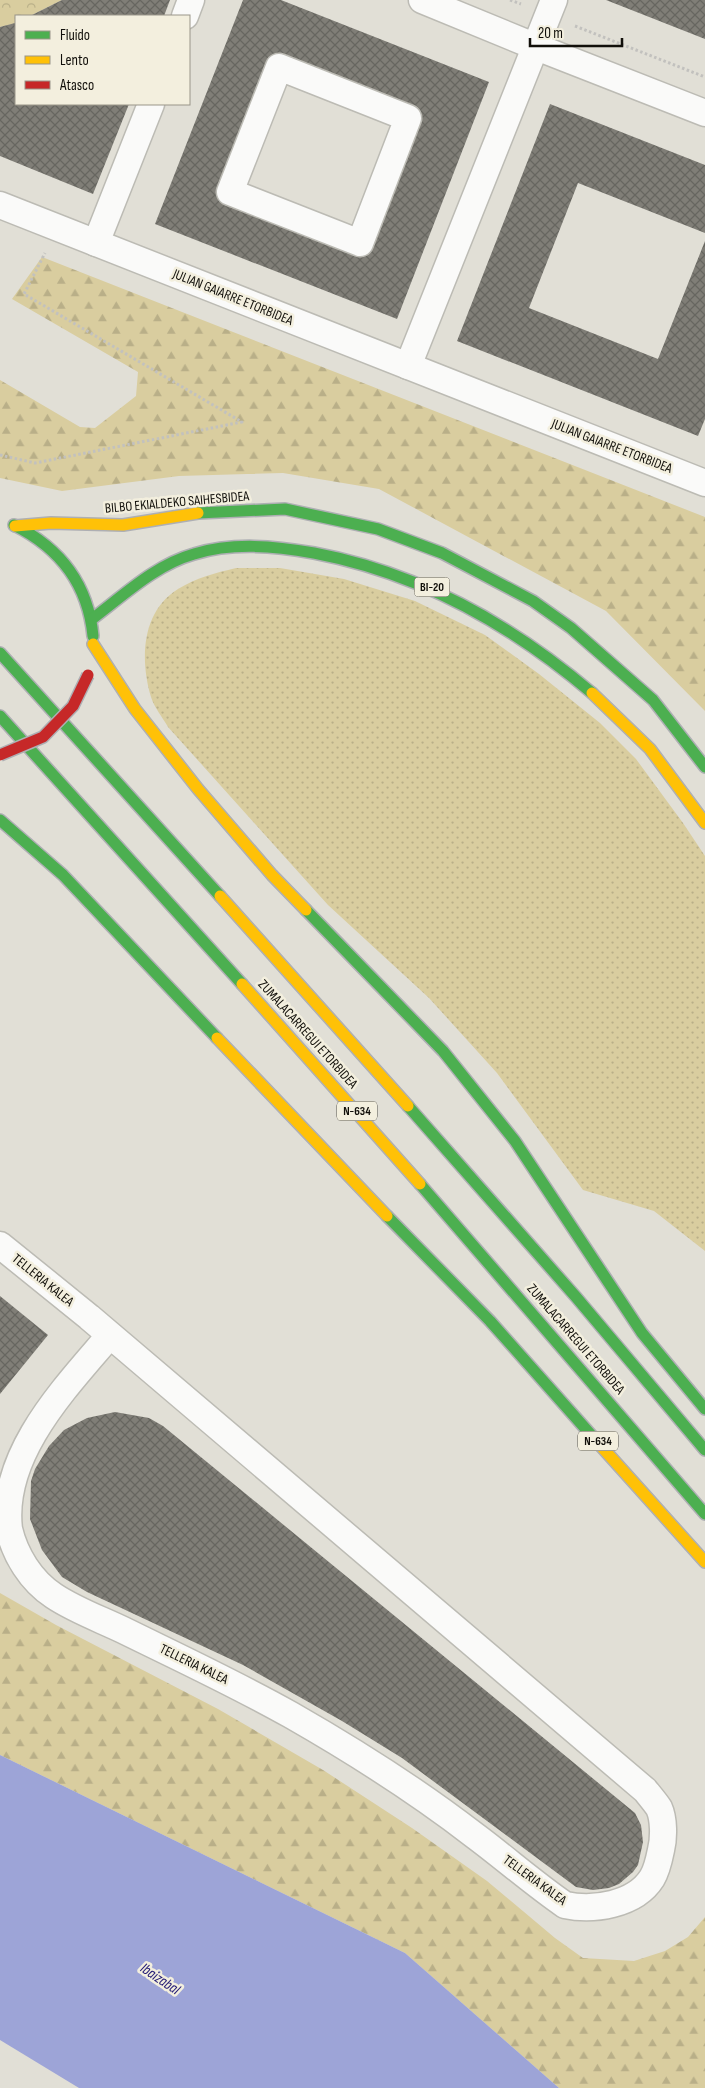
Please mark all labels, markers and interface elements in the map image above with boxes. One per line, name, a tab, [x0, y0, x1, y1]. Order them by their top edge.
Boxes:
legend	[15, 15, 190, 105]
scale bar	[530, 15, 622, 47]
text: 20 m	[538, 24, 563, 43]
text: Fluido	[60, 26, 90, 45]
text: Lento	[60, 51, 89, 70]
text: Atasco	[59, 76, 94, 95]
street label: JULIAN GAIARRE ETORBIDEA	[169, 265, 297, 329]
street label: JULIAN GAIARRE ETORBIDEA	[548, 415, 676, 477]
street label: BILBO EKIALDEKO SAIHESBIDEA	[104, 487, 251, 517]
road number: BI-20	[414, 578, 450, 596]
street label: ZUMALACARREGUI ETORBIDEA	[255, 976, 362, 1093]
road number: N-634	[337, 1102, 377, 1120]
street label: TELLERIA KALEA	[9, 1250, 78, 1311]
street label: ZUMALACARREGUI ETORBIDEA	[523, 1280, 629, 1398]
road number: N-634	[578, 1432, 618, 1450]
street label: TELLERIA KALEA	[157, 1640, 232, 1688]
street label: TELLERIA KALEA	[500, 1851, 571, 1909]
water label: Ibaizabal	[136, 1959, 185, 2000]

